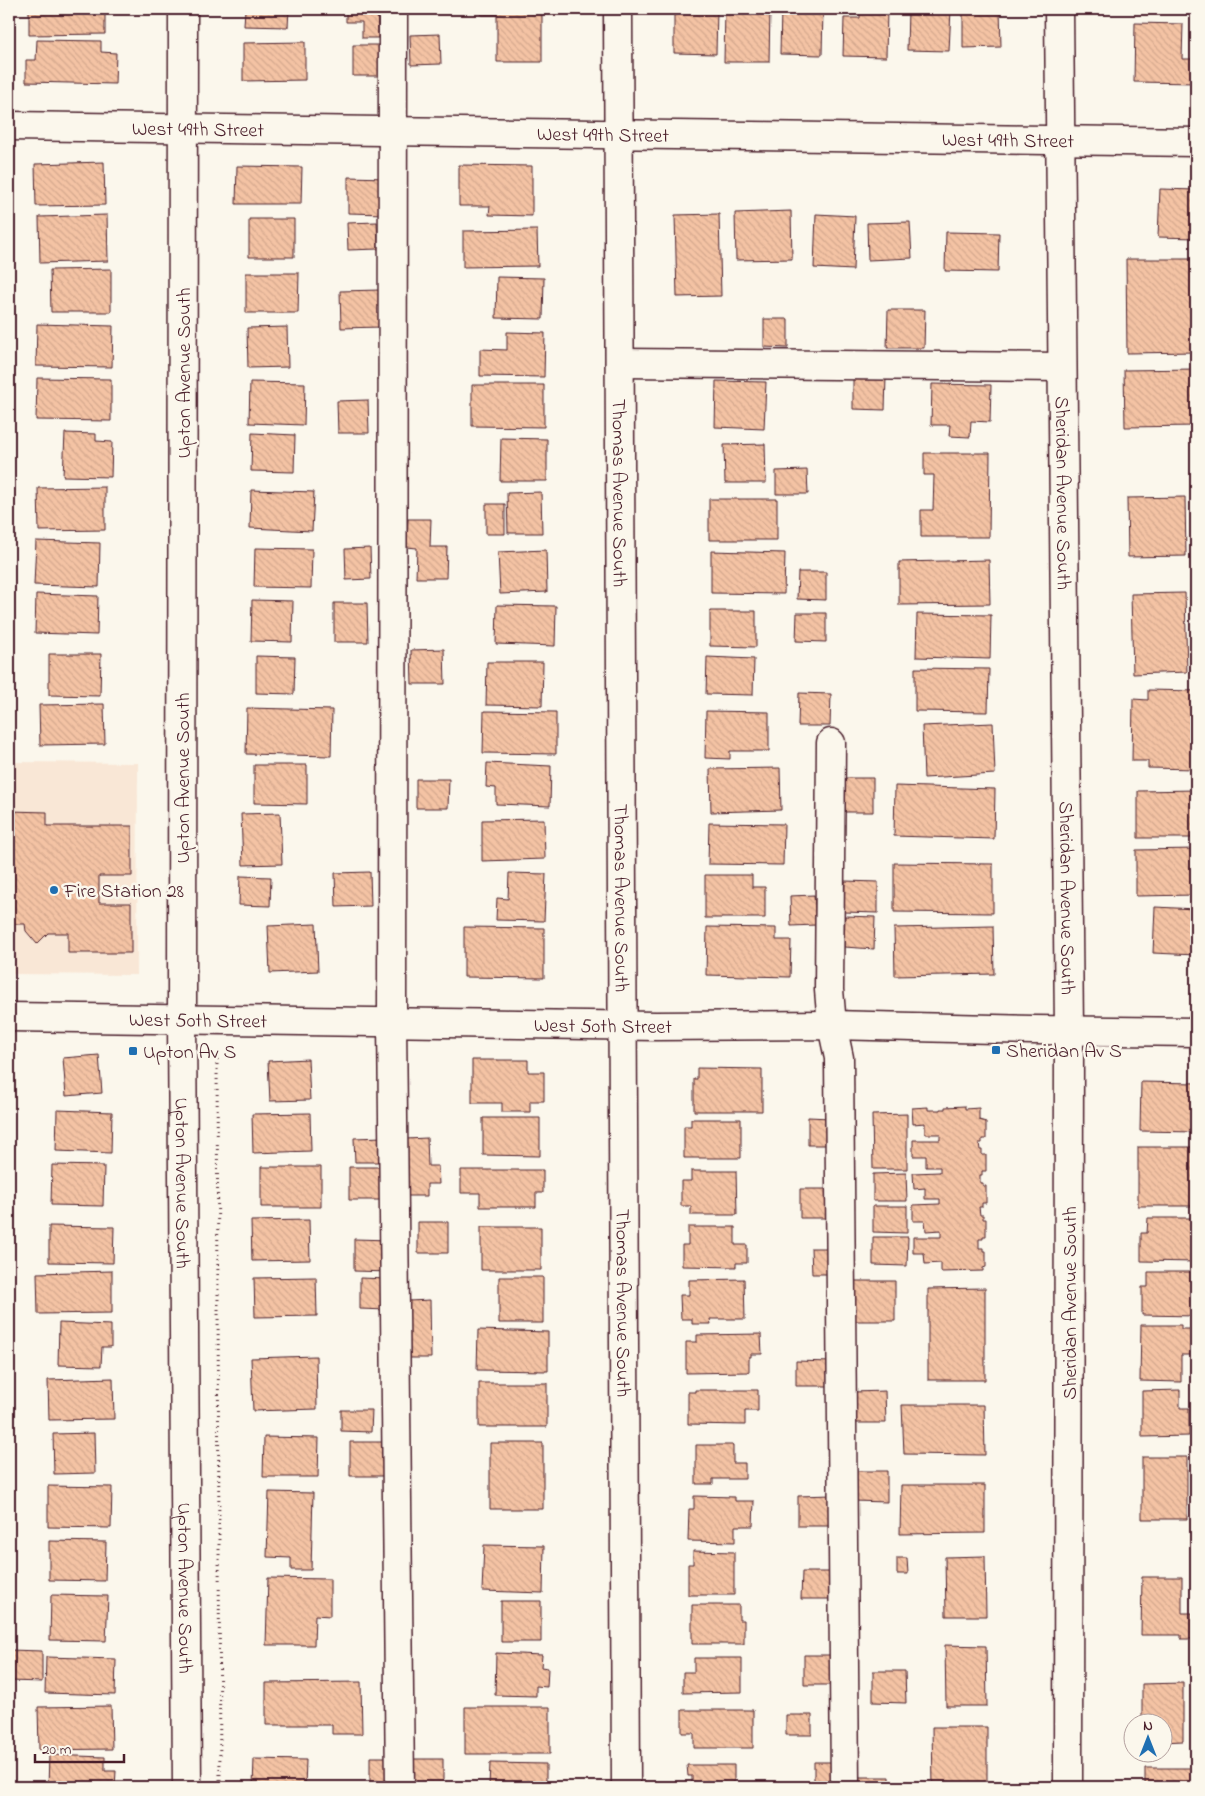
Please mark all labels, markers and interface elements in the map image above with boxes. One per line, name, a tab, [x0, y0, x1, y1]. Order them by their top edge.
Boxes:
street label: West 49th Street	[132, 116, 265, 146]
street label: West 49th Street	[537, 121, 670, 152]
street label: West 49th Street	[942, 127, 1075, 157]
street label: Upton Avenue South	[171, 287, 200, 459]
street label: Sheridan Avenue South	[1046, 396, 1077, 590]
street label: Thomas Avenue South	[603, 399, 633, 587]
street label: Upton Avenue South	[170, 692, 199, 864]
street label: Sheridan Avenue South	[1050, 801, 1081, 995]
street label: Thomas Avenue South	[605, 804, 634, 992]
place label: Fire Station 28	[63, 878, 184, 907]
marker: Fire Station 28	[48, 884, 60, 896]
street label: West 50th Street	[129, 1007, 267, 1038]
street label: West 50th Street	[534, 1012, 672, 1043]
place label: Sheridan Av S	[1006, 1038, 1122, 1067]
place label: Upton Av S	[143, 1039, 237, 1068]
marker: Sheridan Av S	[990, 1044, 1002, 1056]
marker: Upton Av S	[127, 1045, 139, 1057]
street label: Upton Avenue South	[166, 1097, 196, 1269]
street label: Sheridan Avenue South	[1057, 1206, 1086, 1400]
street label: Thomas Avenue South	[606, 1209, 636, 1397]
street label: Upton Avenue South	[168, 1502, 198, 1674]
north arrow	[1122, 1714, 1172, 1764]
text: N	[1143, 1716, 1153, 1737]
scale bar	[35, 1731, 124, 1763]
text: 20 m	[42, 1739, 72, 1761]

